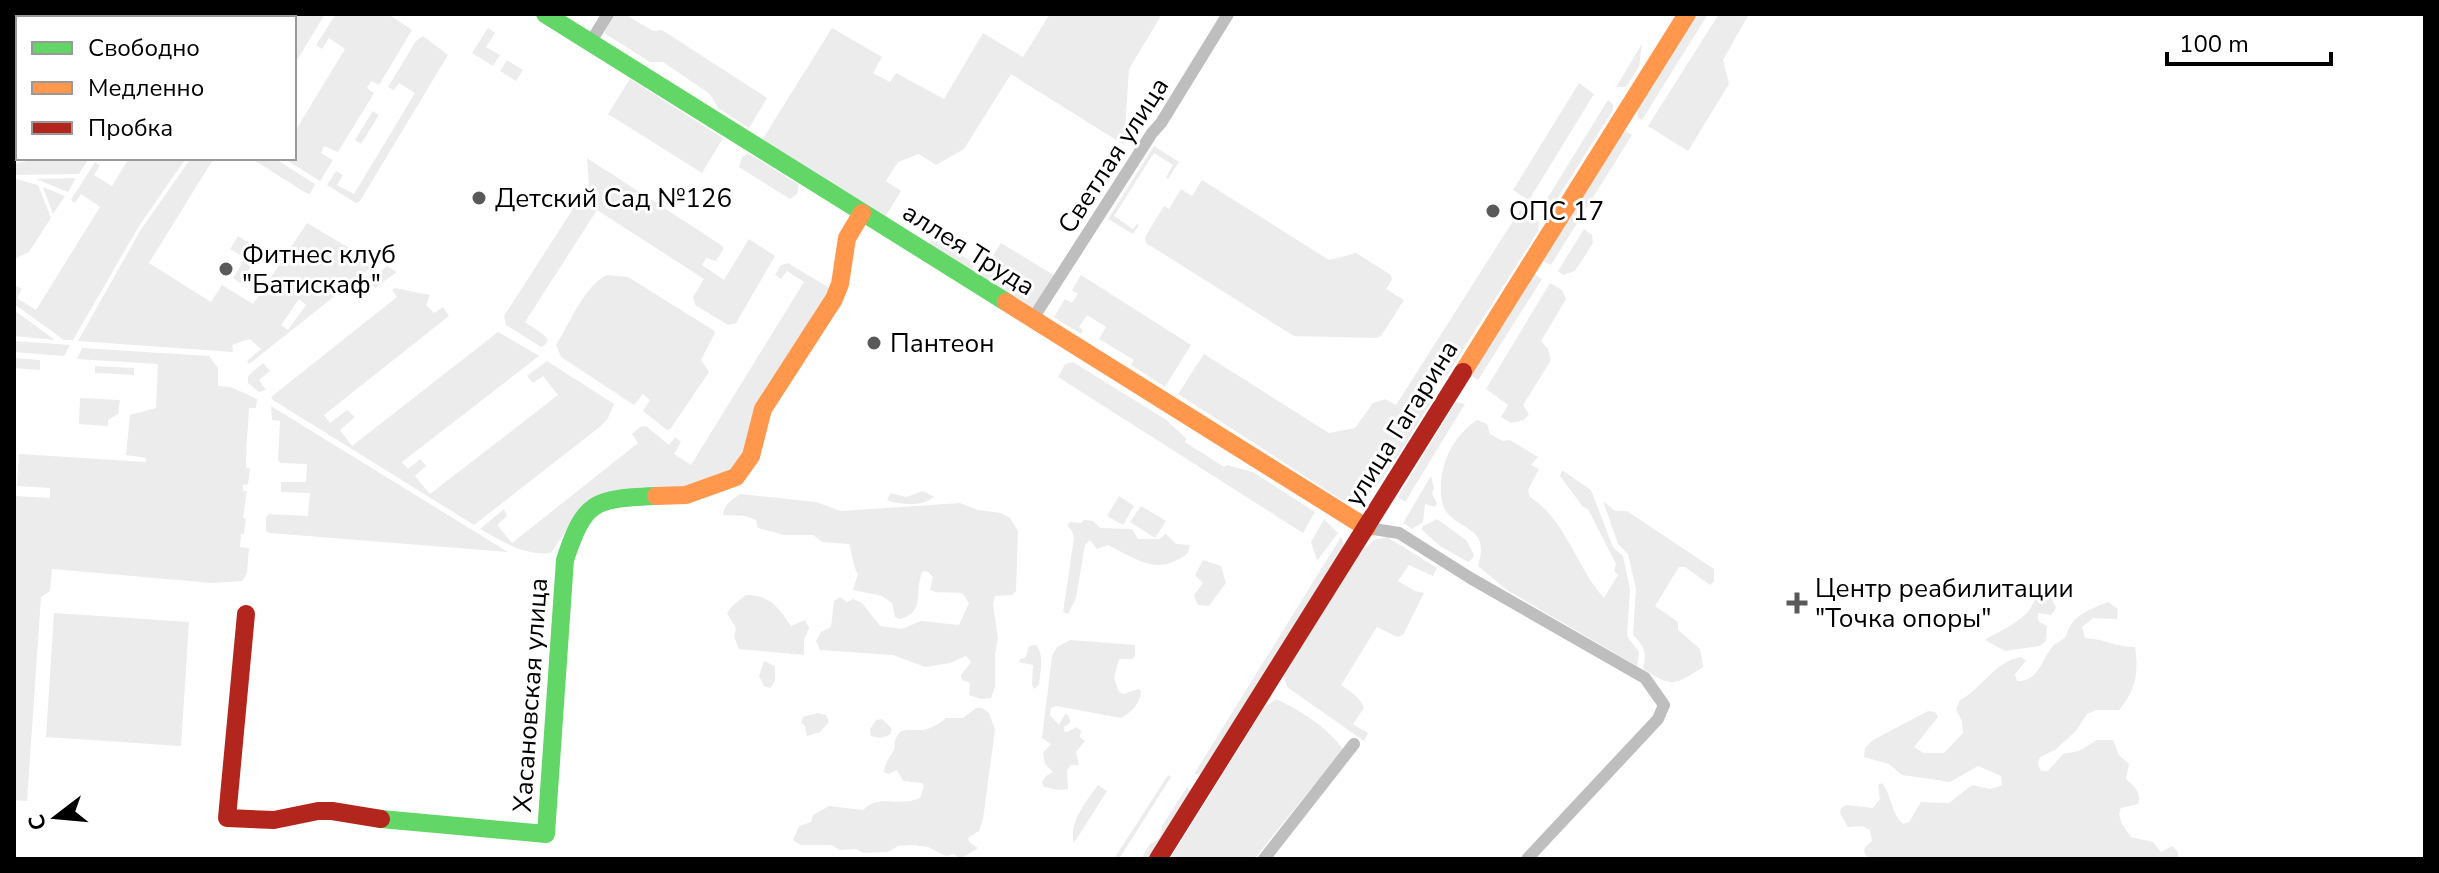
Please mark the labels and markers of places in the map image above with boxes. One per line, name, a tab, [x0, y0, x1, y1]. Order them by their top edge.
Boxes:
place label: Детский Сад №126	[495, 181, 732, 216]
marker: Детский Сад №126	[470, 189, 488, 207]
place label: ОПС 17	[1509, 194, 1604, 229]
marker: ОПС 17	[1484, 202, 1502, 220]
place label: Фитнес клуб "Батискаф"	[242, 237, 396, 302]
marker: Фитнес клуб "Батискаф"	[217, 260, 235, 278]
place label: Пантеон	[890, 326, 995, 361]
marker: Пантеон	[865, 334, 883, 352]
place label: Центр реабилитации "Точка опоры"	[1815, 571, 2074, 636]
marker: Центр реабилитации "Точка опоры"	[1786, 592, 1808, 614]

